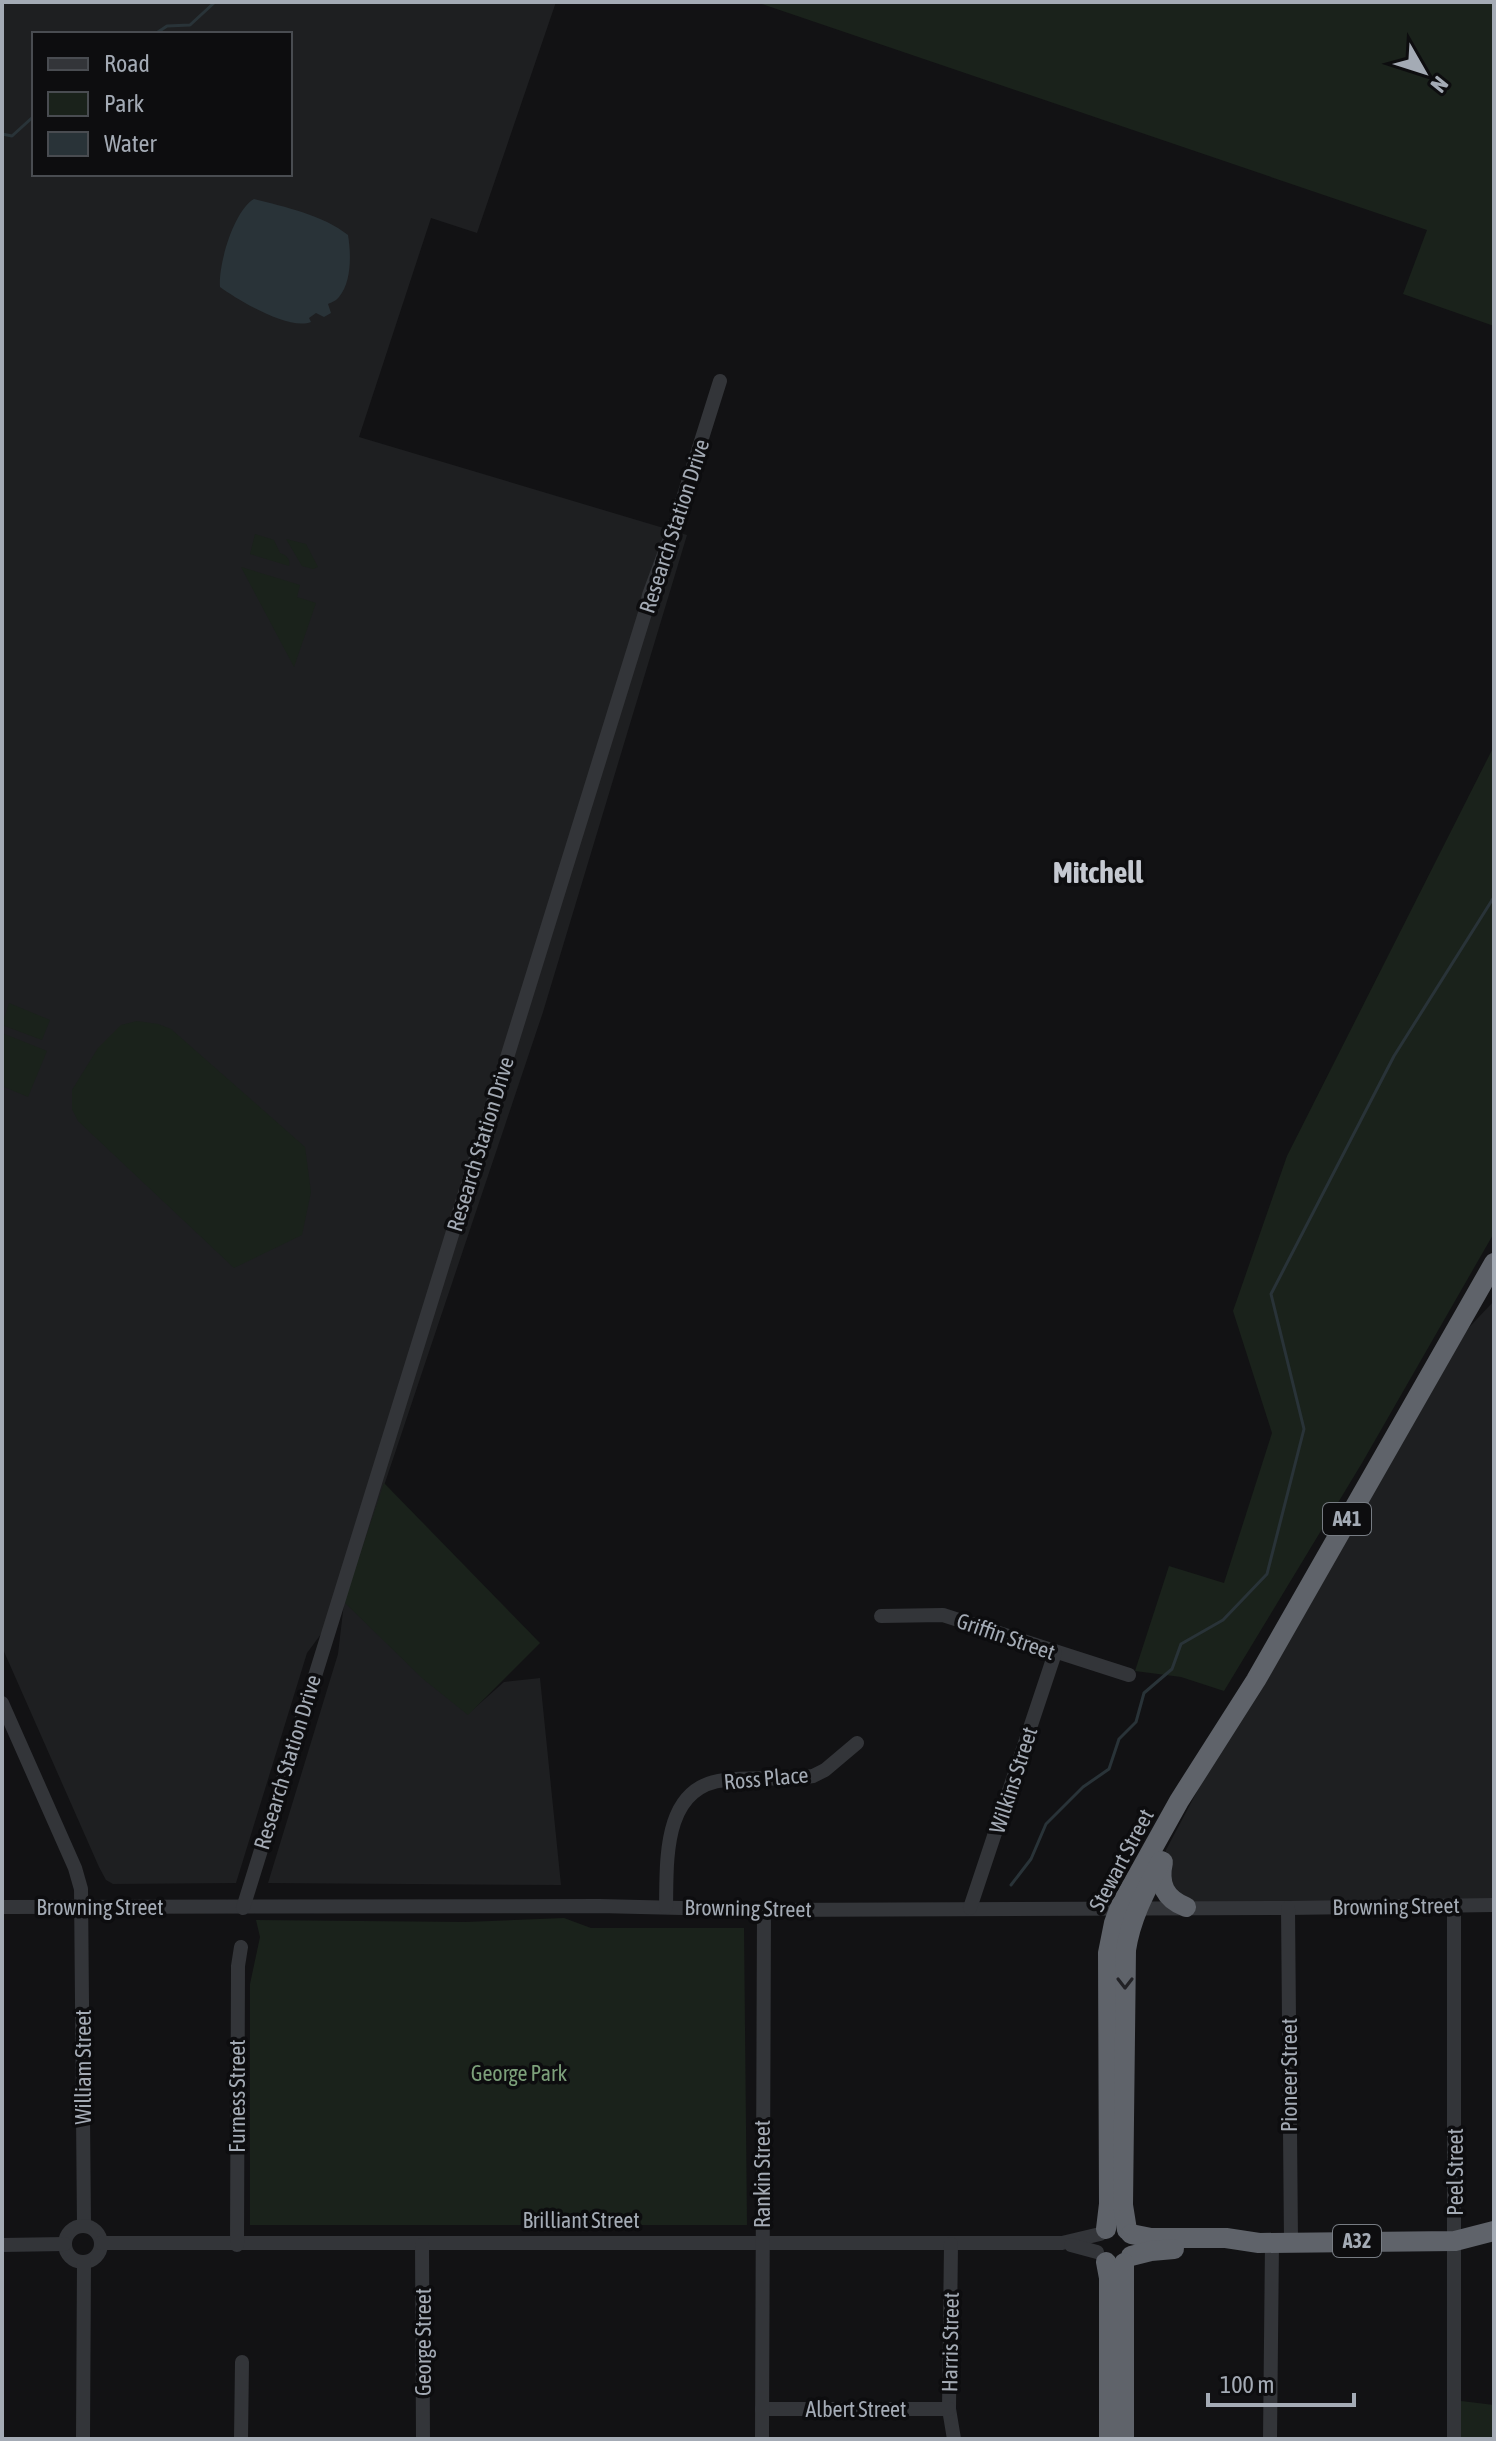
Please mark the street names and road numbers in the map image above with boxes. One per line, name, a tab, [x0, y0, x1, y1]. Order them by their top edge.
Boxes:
street label: Research Station Drive	[634, 436, 714, 616]
street label: Research Station Drive	[441, 1054, 519, 1234]
road number: A41	[1323, 1503, 1371, 1535]
street label: Griffin Street	[953, 1607, 1059, 1665]
street label: Research Station Drive	[248, 1672, 326, 1852]
street label: Wilkins Street	[984, 1723, 1042, 1837]
street label: Ross Place	[723, 1761, 809, 1795]
street label: Stewart Street	[1083, 1804, 1159, 1916]
street label: Browning Street	[1332, 1892, 1460, 1920]
street label: Browning Street	[36, 1894, 164, 1920]
street label: Browning Street	[684, 1894, 812, 1922]
street label: William Street	[70, 2009, 96, 2125]
street label: Pioneer Street	[1276, 2018, 1302, 2132]
street label: Furness Street	[224, 2039, 250, 2153]
street label: Rankin Street	[749, 2120, 775, 2228]
street label: Peel Street	[1442, 2128, 1468, 2216]
street label: Brilliant Street	[522, 2207, 640, 2233]
road number: A32	[1333, 2225, 1381, 2257]
street label: George Street	[410, 2288, 436, 2396]
street label: Harris Street	[936, 2292, 964, 2392]
street label: Albert Street	[806, 2396, 906, 2422]

